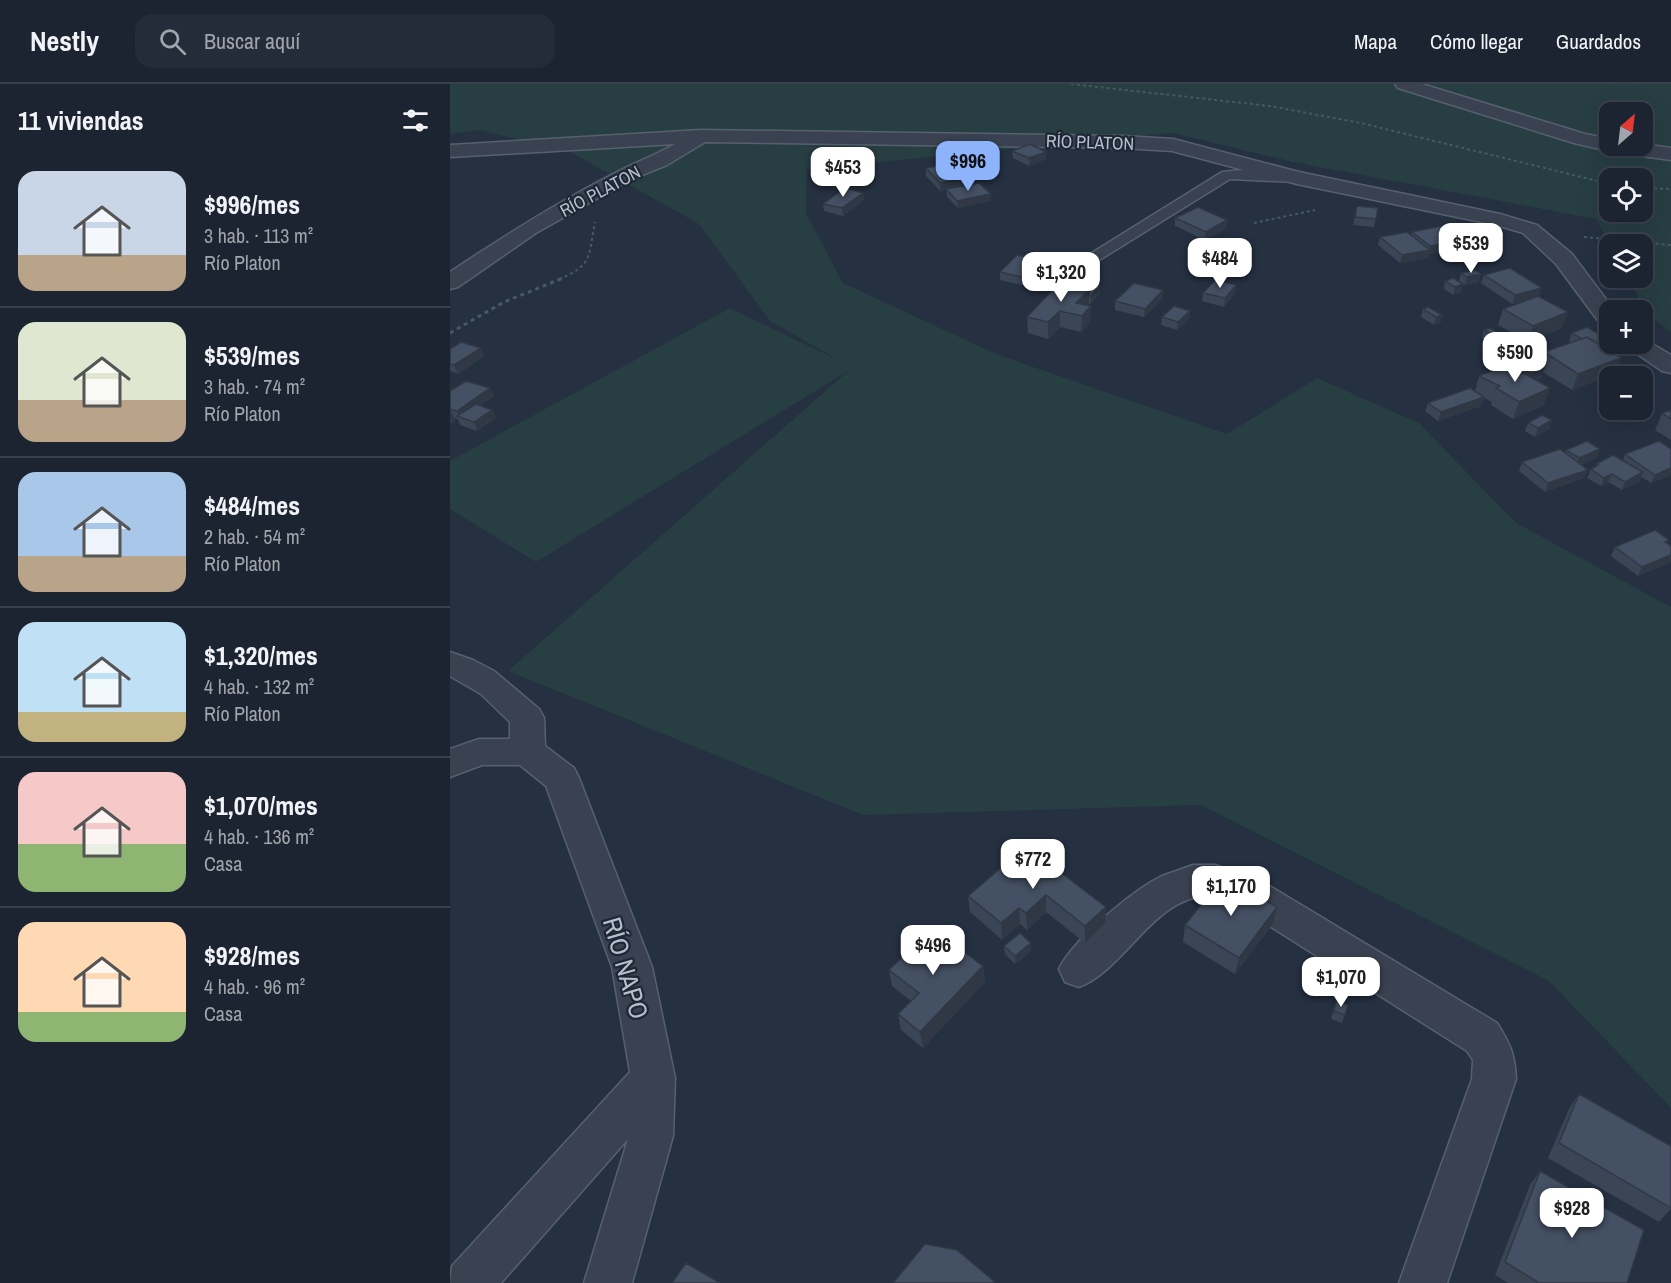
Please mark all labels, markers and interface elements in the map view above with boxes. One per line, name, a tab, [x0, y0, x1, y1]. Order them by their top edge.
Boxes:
search box	[135, 14, 555, 68]
text: Nestly	[30, 22, 99, 60]
icon: search	[156, 25, 189, 58]
text: Buscar aquí	[204, 26, 300, 56]
text: Mapa	[1354, 27, 1397, 56]
text: Cómo llegar	[1430, 27, 1523, 56]
text: Guardados	[1556, 27, 1641, 56]
north arrow	[1599, 102, 1653, 156]
map controls	[1599, 102, 1653, 420]
text: 11 viviendas	[18, 103, 144, 138]
icon: filters	[399, 104, 432, 137]
street label: RÍO PLATON	[1046, 128, 1134, 156]
pin: $996	[932, 141, 1004, 192]
pin: $453	[807, 147, 879, 198]
text: $996	[950, 147, 986, 174]
text: $453	[825, 153, 861, 180]
street label: RÍO PLATON	[555, 159, 645, 223]
button: locate	[1599, 168, 1653, 222]
text: $996/mes	[204, 187, 300, 222]
icon: home	[66, 195, 138, 267]
text: 3 hab. · 113 m²	[204, 222, 313, 249]
pin: $539	[1435, 223, 1507, 274]
text: $539	[1453, 229, 1489, 256]
button: layers	[1599, 234, 1653, 288]
pin: $484	[1184, 238, 1256, 289]
text: $484	[1202, 244, 1238, 271]
text: Río Platon	[204, 249, 281, 276]
pin: $1,320	[1012, 252, 1110, 303]
text: $1,320	[1036, 258, 1086, 285]
button: +	[1599, 300, 1653, 354]
pin: $590	[1479, 332, 1551, 383]
text: $539/mes	[204, 338, 300, 373]
text: $590	[1497, 338, 1533, 365]
icon: home	[66, 346, 138, 418]
button: −	[1599, 366, 1653, 420]
text: 3 hab. · 74 m²	[204, 373, 305, 400]
text: Río Platon	[204, 400, 281, 427]
text: $484/mes	[204, 488, 300, 523]
icon: home	[66, 496, 138, 568]
text: 2 hab. · 54 m²	[204, 523, 305, 550]
text: Río Platon	[204, 550, 281, 577]
text: $1,320/mes	[204, 638, 318, 673]
icon: home	[66, 646, 138, 718]
text: 4 hab. · 132 m²	[204, 673, 314, 700]
text: Río Platon	[204, 700, 281, 727]
text: $1,070/mes	[204, 788, 318, 823]
icon: home	[66, 796, 138, 868]
text: 4 hab. · 136 m²	[204, 823, 314, 850]
pin: $772	[997, 839, 1069, 890]
text: $772	[1015, 845, 1051, 872]
text: Casa	[204, 850, 242, 877]
pin: $1,170	[1182, 866, 1280, 917]
text: $1,170	[1206, 872, 1256, 899]
street label: RÍO NAPO	[595, 913, 657, 1023]
pin: $496	[897, 925, 969, 976]
text: $496	[915, 931, 951, 958]
text: $928/mes	[204, 938, 300, 973]
icon: home	[66, 946, 138, 1018]
pin: $1,070	[1292, 957, 1390, 1008]
text: $1,070	[1316, 963, 1366, 990]
text: 4 hab. · 96 m²	[204, 973, 305, 1000]
text: Casa	[204, 1000, 242, 1027]
pin: $928	[1536, 1188, 1608, 1239]
text: $928	[1554, 1194, 1590, 1221]

